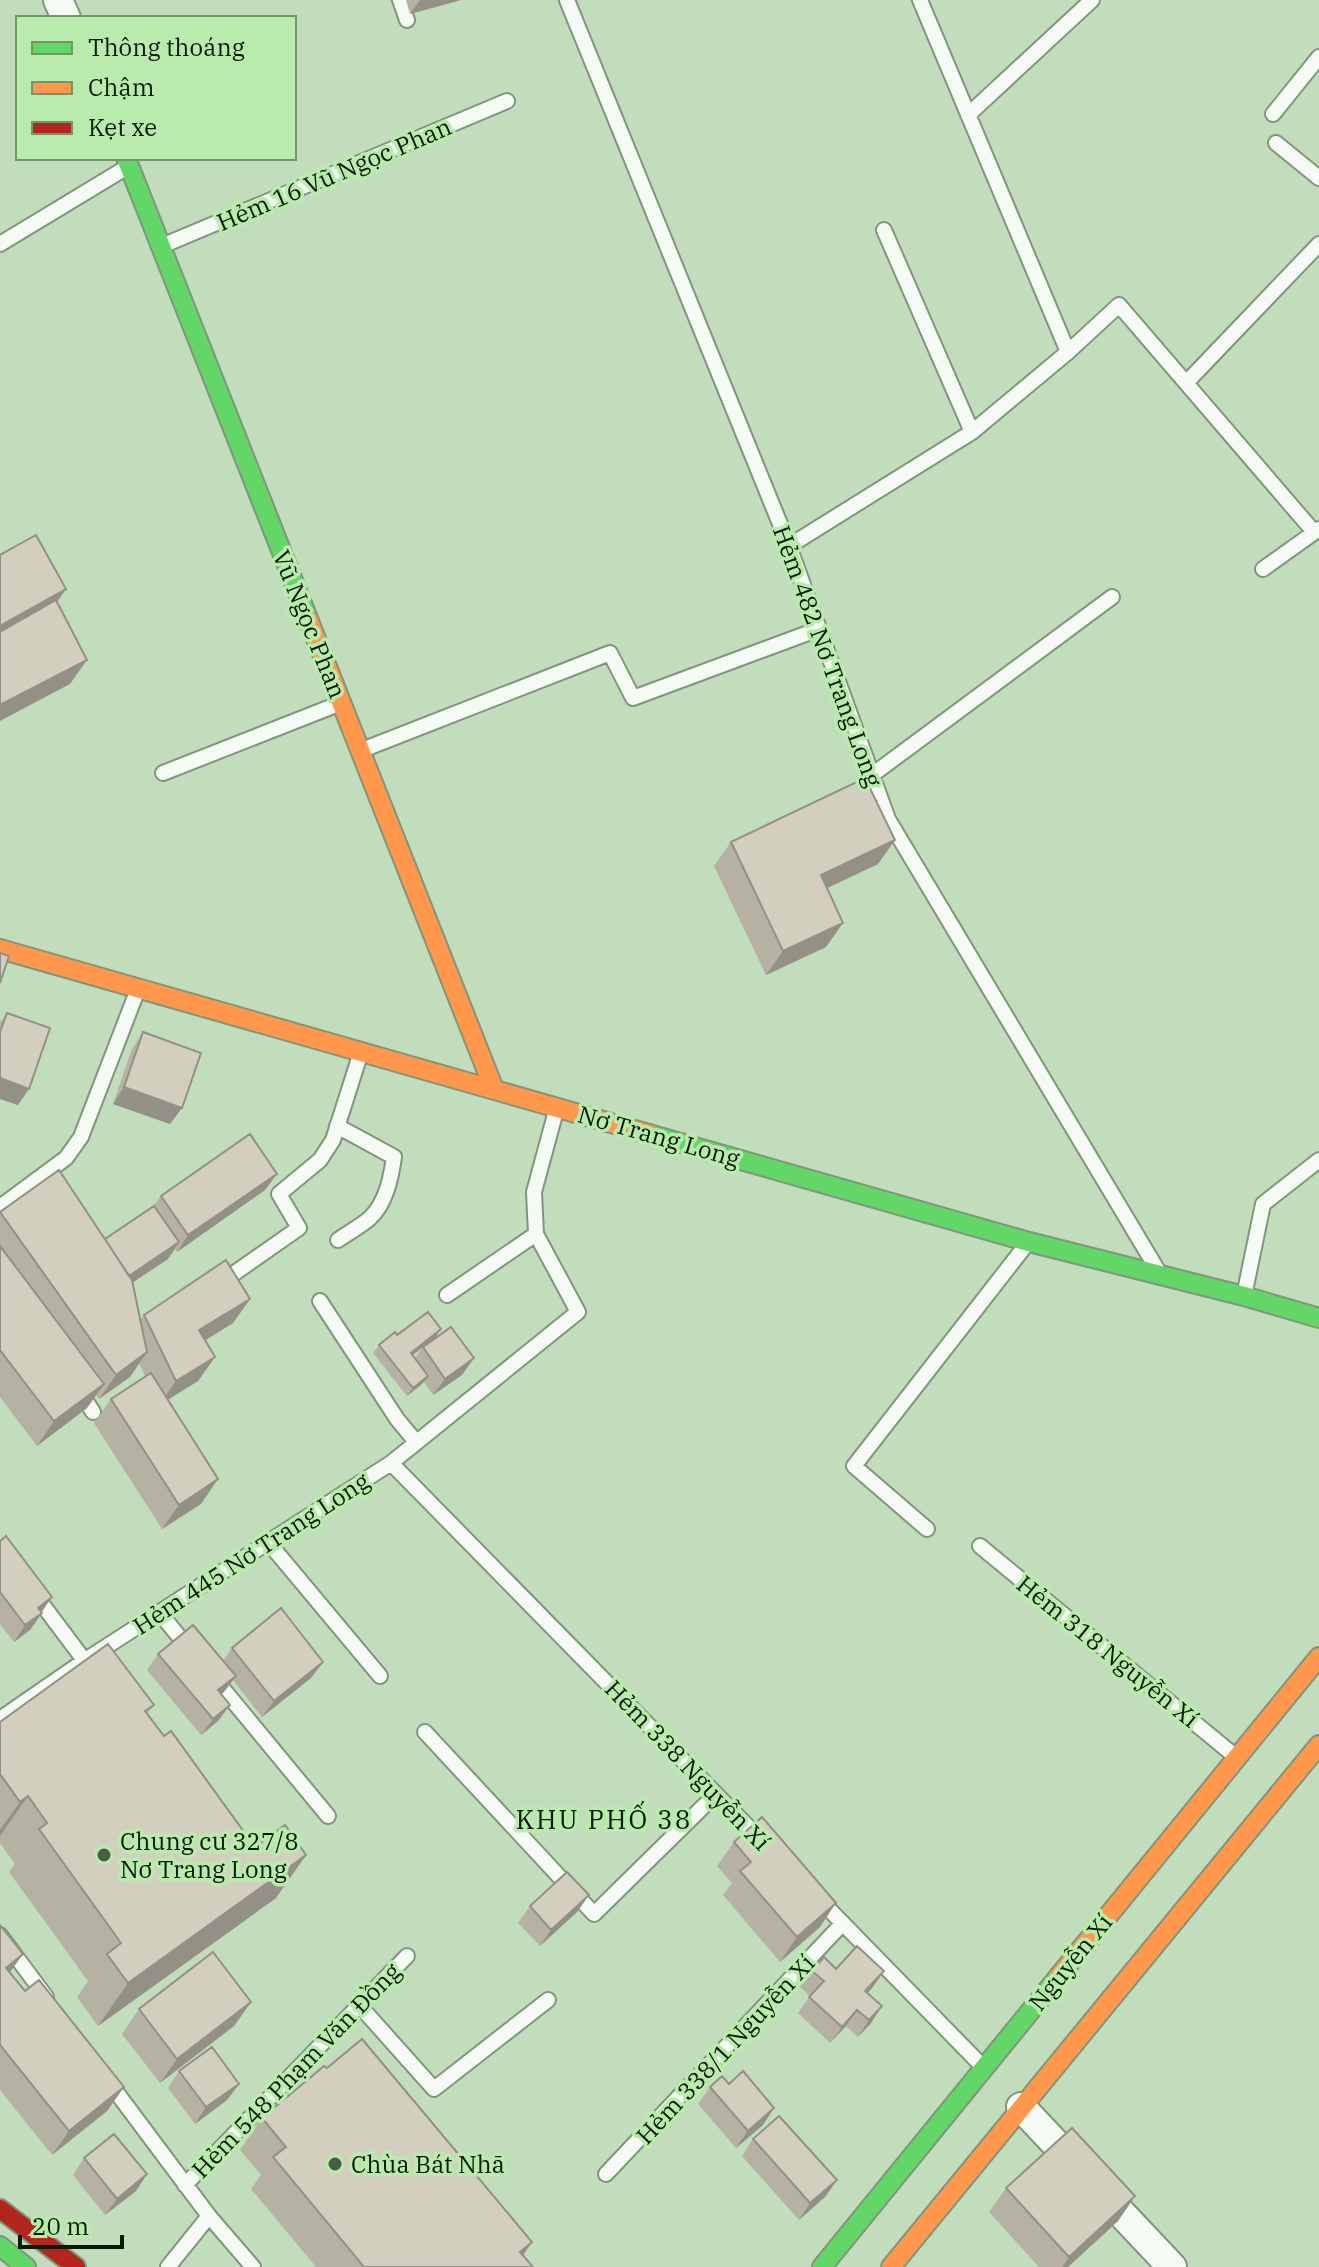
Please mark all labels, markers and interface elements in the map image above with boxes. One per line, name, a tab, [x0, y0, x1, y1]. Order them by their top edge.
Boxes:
legend	[16, 16, 296, 160]
text: Thông thoáng	[88, 31, 245, 63]
text: Chậm	[88, 71, 155, 103]
street label: Hẻm 16 Vũ Ngọc Phan	[212, 110, 456, 238]
text: Kẹt xe	[88, 111, 157, 143]
street label: Hẻm 482 Nơ Trang Long	[766, 521, 890, 791]
street label: Vũ Ngọc Phan	[266, 545, 354, 703]
street label: Nơ Trang Long	[574, 1098, 744, 1174]
street label: Hẻm 445 Nơ Trang Long	[127, 1464, 375, 1642]
street label: Hẻm 318 Nguyễn Xí	[1010, 1568, 1206, 1734]
street label: Hẻm 338 Nguyễn Xí	[598, 1673, 778, 1857]
district label: KHU PHỐ 38	[516, 1800, 692, 1836]
place label: Chung cư 327/8 Nơ Trang Long	[120, 1825, 299, 1885]
marker: Chung cư 327/8 Nơ Trang Long	[95, 1846, 113, 1864]
street label: Nguyễn Xí	[1021, 1907, 1119, 2017]
street label: Hẻm 338/1 Nguyễn Xí	[629, 1947, 821, 2151]
street label: Hẻm 548 Phạm Văn Đồng	[185, 1955, 407, 2185]
place label: Chùa Bát Nhã	[351, 2148, 505, 2180]
marker: Chùa Bát Nhã	[326, 2155, 344, 2173]
scale bar	[20, 2199, 122, 2249]
text: 20 m	[32, 2210, 89, 2242]

